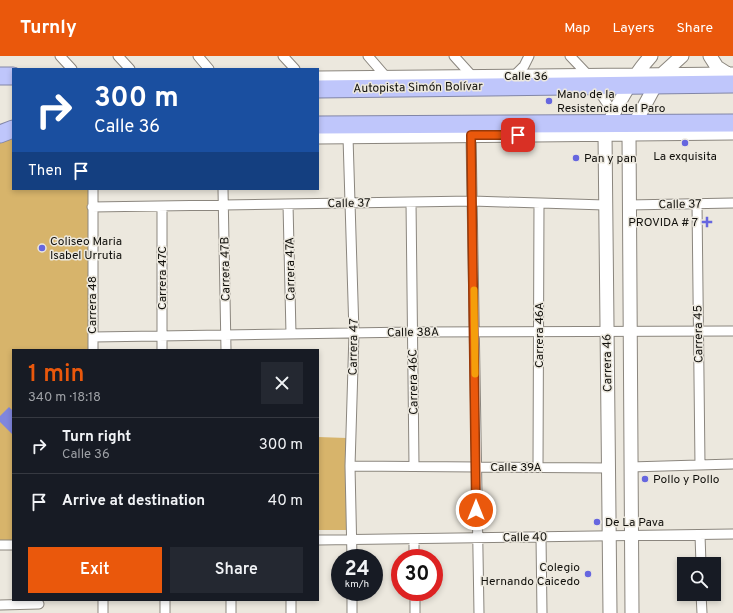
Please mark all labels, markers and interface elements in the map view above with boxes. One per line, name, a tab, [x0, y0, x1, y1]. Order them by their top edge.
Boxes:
text: Turnly	[20, 16, 77, 40]
text: Map	[564, 20, 590, 37]
text: Layers	[612, 20, 654, 37]
text: Share	[676, 20, 713, 37]
street label: Calle 36	[504, 69, 548, 85]
street label: Autopista Simón Bolívar	[353, 79, 483, 97]
text: 300 m	[94, 81, 179, 117]
icon: right	[28, 84, 80, 136]
place label: Mano de la Resistencia del Paro	[557, 87, 666, 117]
marker: Mano de la Resistencia del Paro	[544, 96, 554, 106]
text: Calle 36	[94, 116, 160, 139]
pin	[501, 118, 535, 152]
icon: arrive	[507, 124, 529, 146]
marker: La exquisita	[680, 138, 690, 148]
place label: La exquisita	[653, 149, 717, 165]
place label: Pan y pan	[584, 151, 637, 167]
marker: Pan y pan	[571, 153, 581, 163]
icon: arrive	[70, 160, 92, 182]
text: Then	[28, 162, 62, 181]
street label: Calle 37	[327, 196, 371, 212]
street label: Calle 37	[658, 197, 702, 213]
place label: PROVIDA # 7	[628, 215, 698, 231]
marker: PROVIDA # 7	[701, 216, 713, 228]
place label: Coliseo Maria Isabel Urrutia	[50, 234, 122, 264]
street label: Carrera 47B	[217, 236, 235, 302]
street label: Carrera 47A	[282, 237, 300, 301]
marker: Coliseo Maria Isabel Urrutia	[37, 243, 47, 253]
street label: Carrera 47C	[155, 246, 171, 310]
street label: Carrera 48	[85, 276, 101, 334]
street label: Carrera 46A	[532, 302, 548, 368]
street label: Carrera 45	[690, 305, 708, 363]
street label: Carrera 47	[346, 318, 362, 376]
street label: Calle 38A	[387, 325, 439, 341]
street label: Carrera 46	[599, 334, 617, 392]
street label: Carrera 46C	[405, 349, 423, 415]
text: 1 min	[28, 360, 85, 390]
button: close	[261, 362, 303, 404]
text: 340 m · 18:18	[28, 390, 101, 406]
text: Turn right	[62, 428, 131, 447]
icon: right	[28, 435, 50, 457]
text: 300 m	[259, 436, 303, 455]
text: Calle 36	[62, 447, 110, 463]
street label: Calle 39A	[490, 460, 542, 476]
place label: Pollo y Pollo	[653, 472, 720, 488]
marker: Pollo y Pollo	[640, 474, 650, 484]
position arrow	[455, 489, 497, 531]
icon: arrive	[28, 491, 50, 513]
text: Arrive at destination	[62, 492, 205, 511]
text: 40 m	[268, 492, 303, 511]
place label: De La Pava	[605, 515, 664, 531]
marker: De La Pava	[592, 517, 602, 527]
street label: Calle 40	[502, 530, 548, 546]
button: Exit	[28, 547, 162, 593]
button: Share	[170, 547, 303, 593]
speed limit sign: 30	[391, 549, 443, 601]
text: 24	[344, 557, 370, 583]
map controls	[677, 557, 721, 601]
button: search	[677, 557, 721, 601]
place label: Colegio Hernando Caicedo	[481, 560, 580, 590]
marker: Colegio Hernando Caicedo	[583, 569, 593, 579]
text: km/h	[345, 578, 369, 591]

